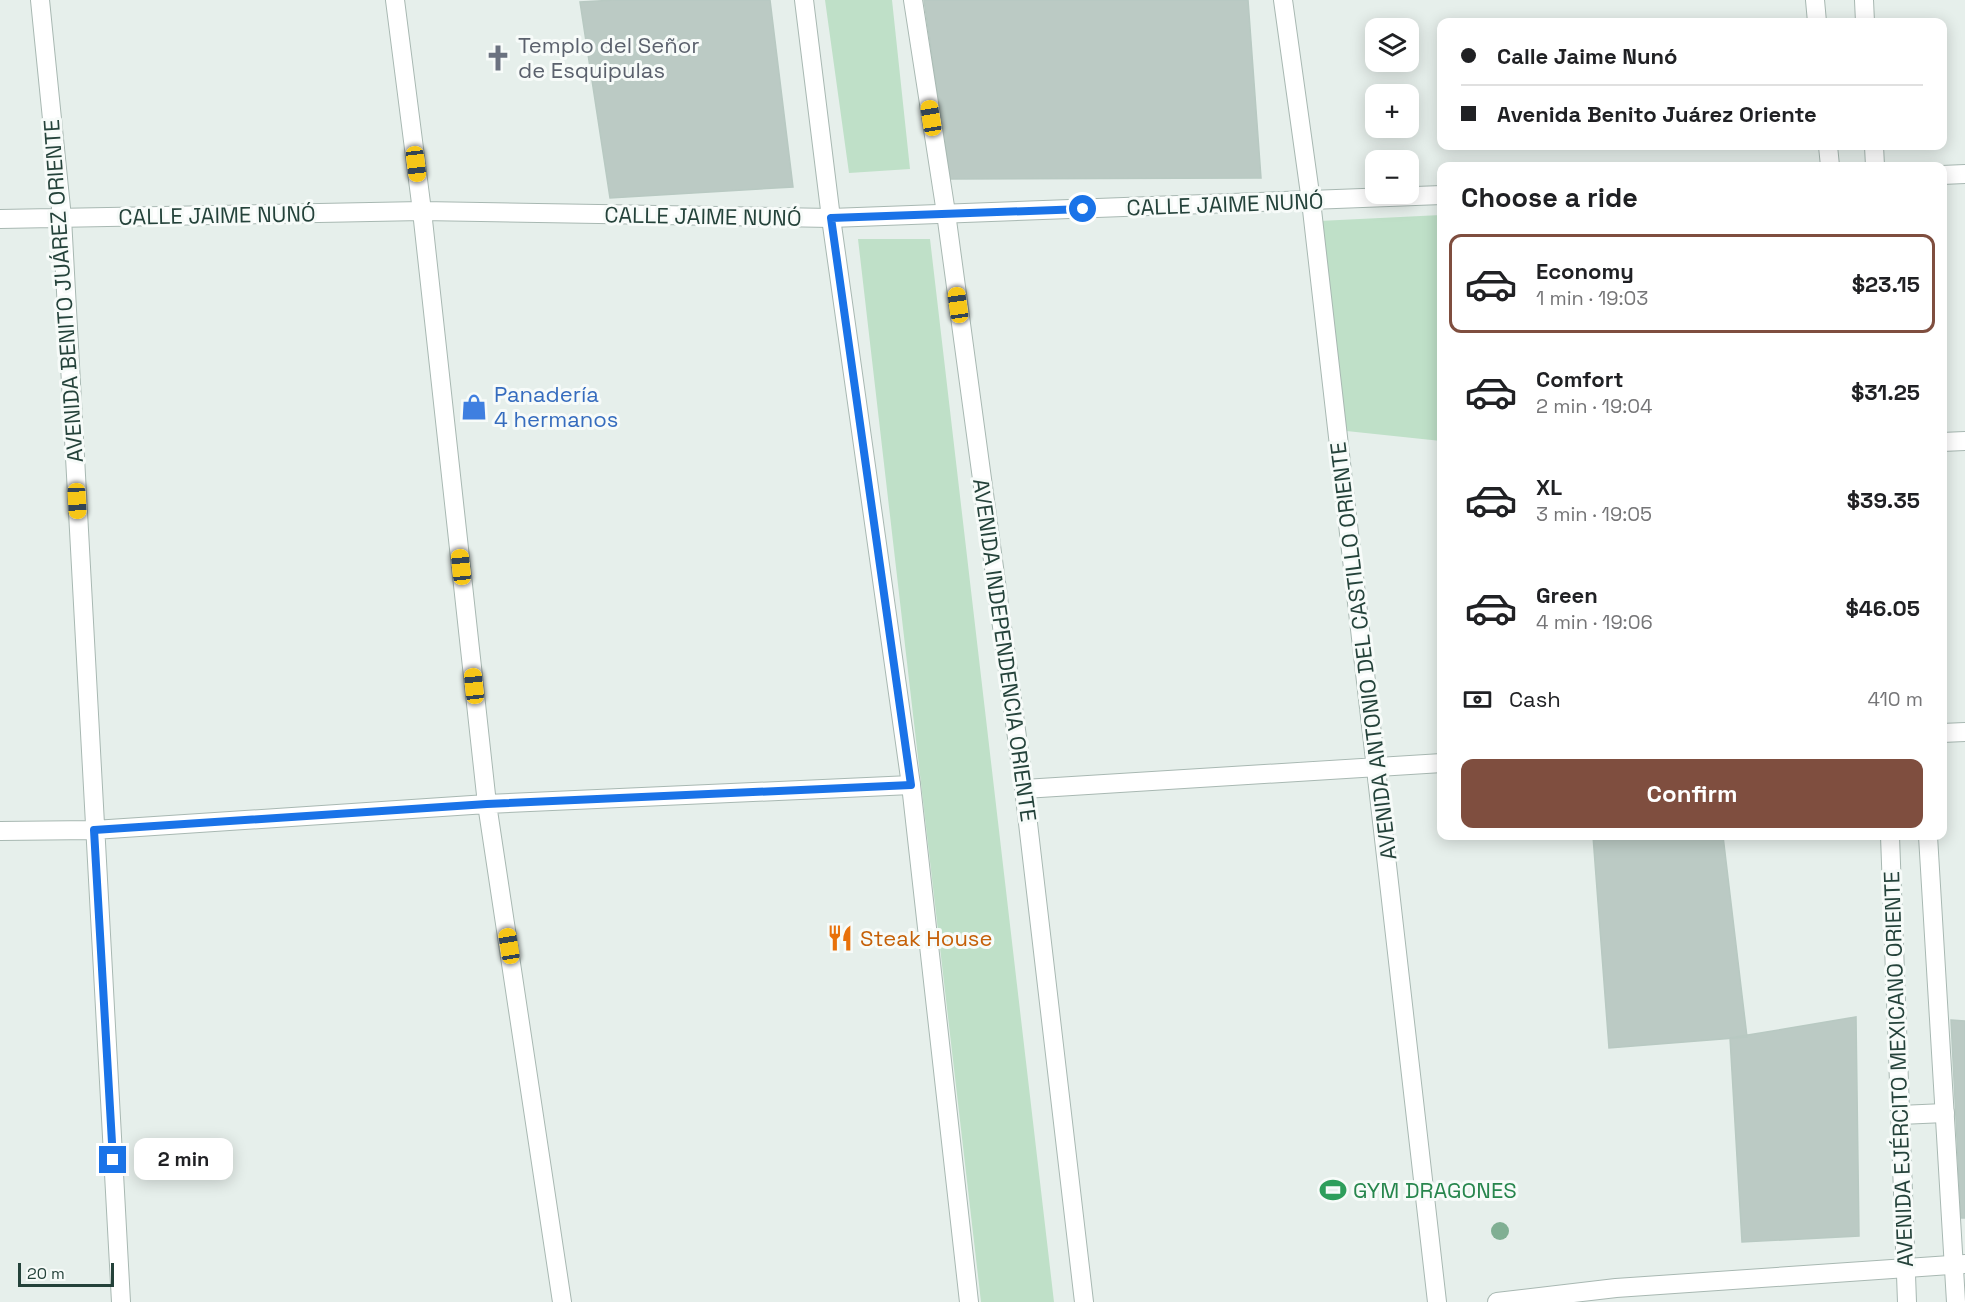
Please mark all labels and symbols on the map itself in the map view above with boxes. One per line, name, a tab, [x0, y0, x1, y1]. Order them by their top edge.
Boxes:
place label: Templo del Señor de Esquipulas	[518, 31, 700, 84]
church icon: Templo del Señor de Esquipulas	[483, 43, 513, 73]
car	[919, 99, 943, 137]
street label: AVENIDA BENITO JUÁREZ ORIENTE	[37, 118, 89, 464]
car	[405, 145, 427, 183]
street label: CALLE JAIME NUNÓ	[1126, 187, 1324, 221]
route start	[1069, 195, 1096, 222]
street label: CALLE JAIME NUNÓ	[118, 199, 316, 231]
street label: CALLE JAIME NUNÓ	[604, 200, 802, 232]
car	[947, 286, 969, 324]
place label: Panadería 4 hermanos	[494, 380, 618, 433]
shop icon: Panadería 4 hermanos	[459, 392, 489, 422]
street label: AVENIDA ANTONIO DEL CASTILLO ORIENTE	[1323, 440, 1403, 862]
street label: AVENIDA INDEPENDENCIA ORIENTE	[967, 477, 1043, 823]
car	[67, 483, 87, 519]
car	[450, 548, 472, 586]
car	[463, 667, 485, 705]
street label: AVENIDA EJÉRCITO MEXICANO ORIENTE	[1877, 871, 1919, 1267]
restaurant icon: Steak House	[825, 923, 855, 953]
place label: Steak House	[860, 924, 993, 952]
car	[497, 927, 521, 965]
callout: 2 min	[134, 1139, 233, 1181]
route end	[99, 1146, 126, 1173]
sports icon: GYM DRAGONES	[1318, 1175, 1348, 1205]
place label: GYM DRAGONES	[1353, 1176, 1517, 1204]
scale bar	[18, 1260, 114, 1288]

